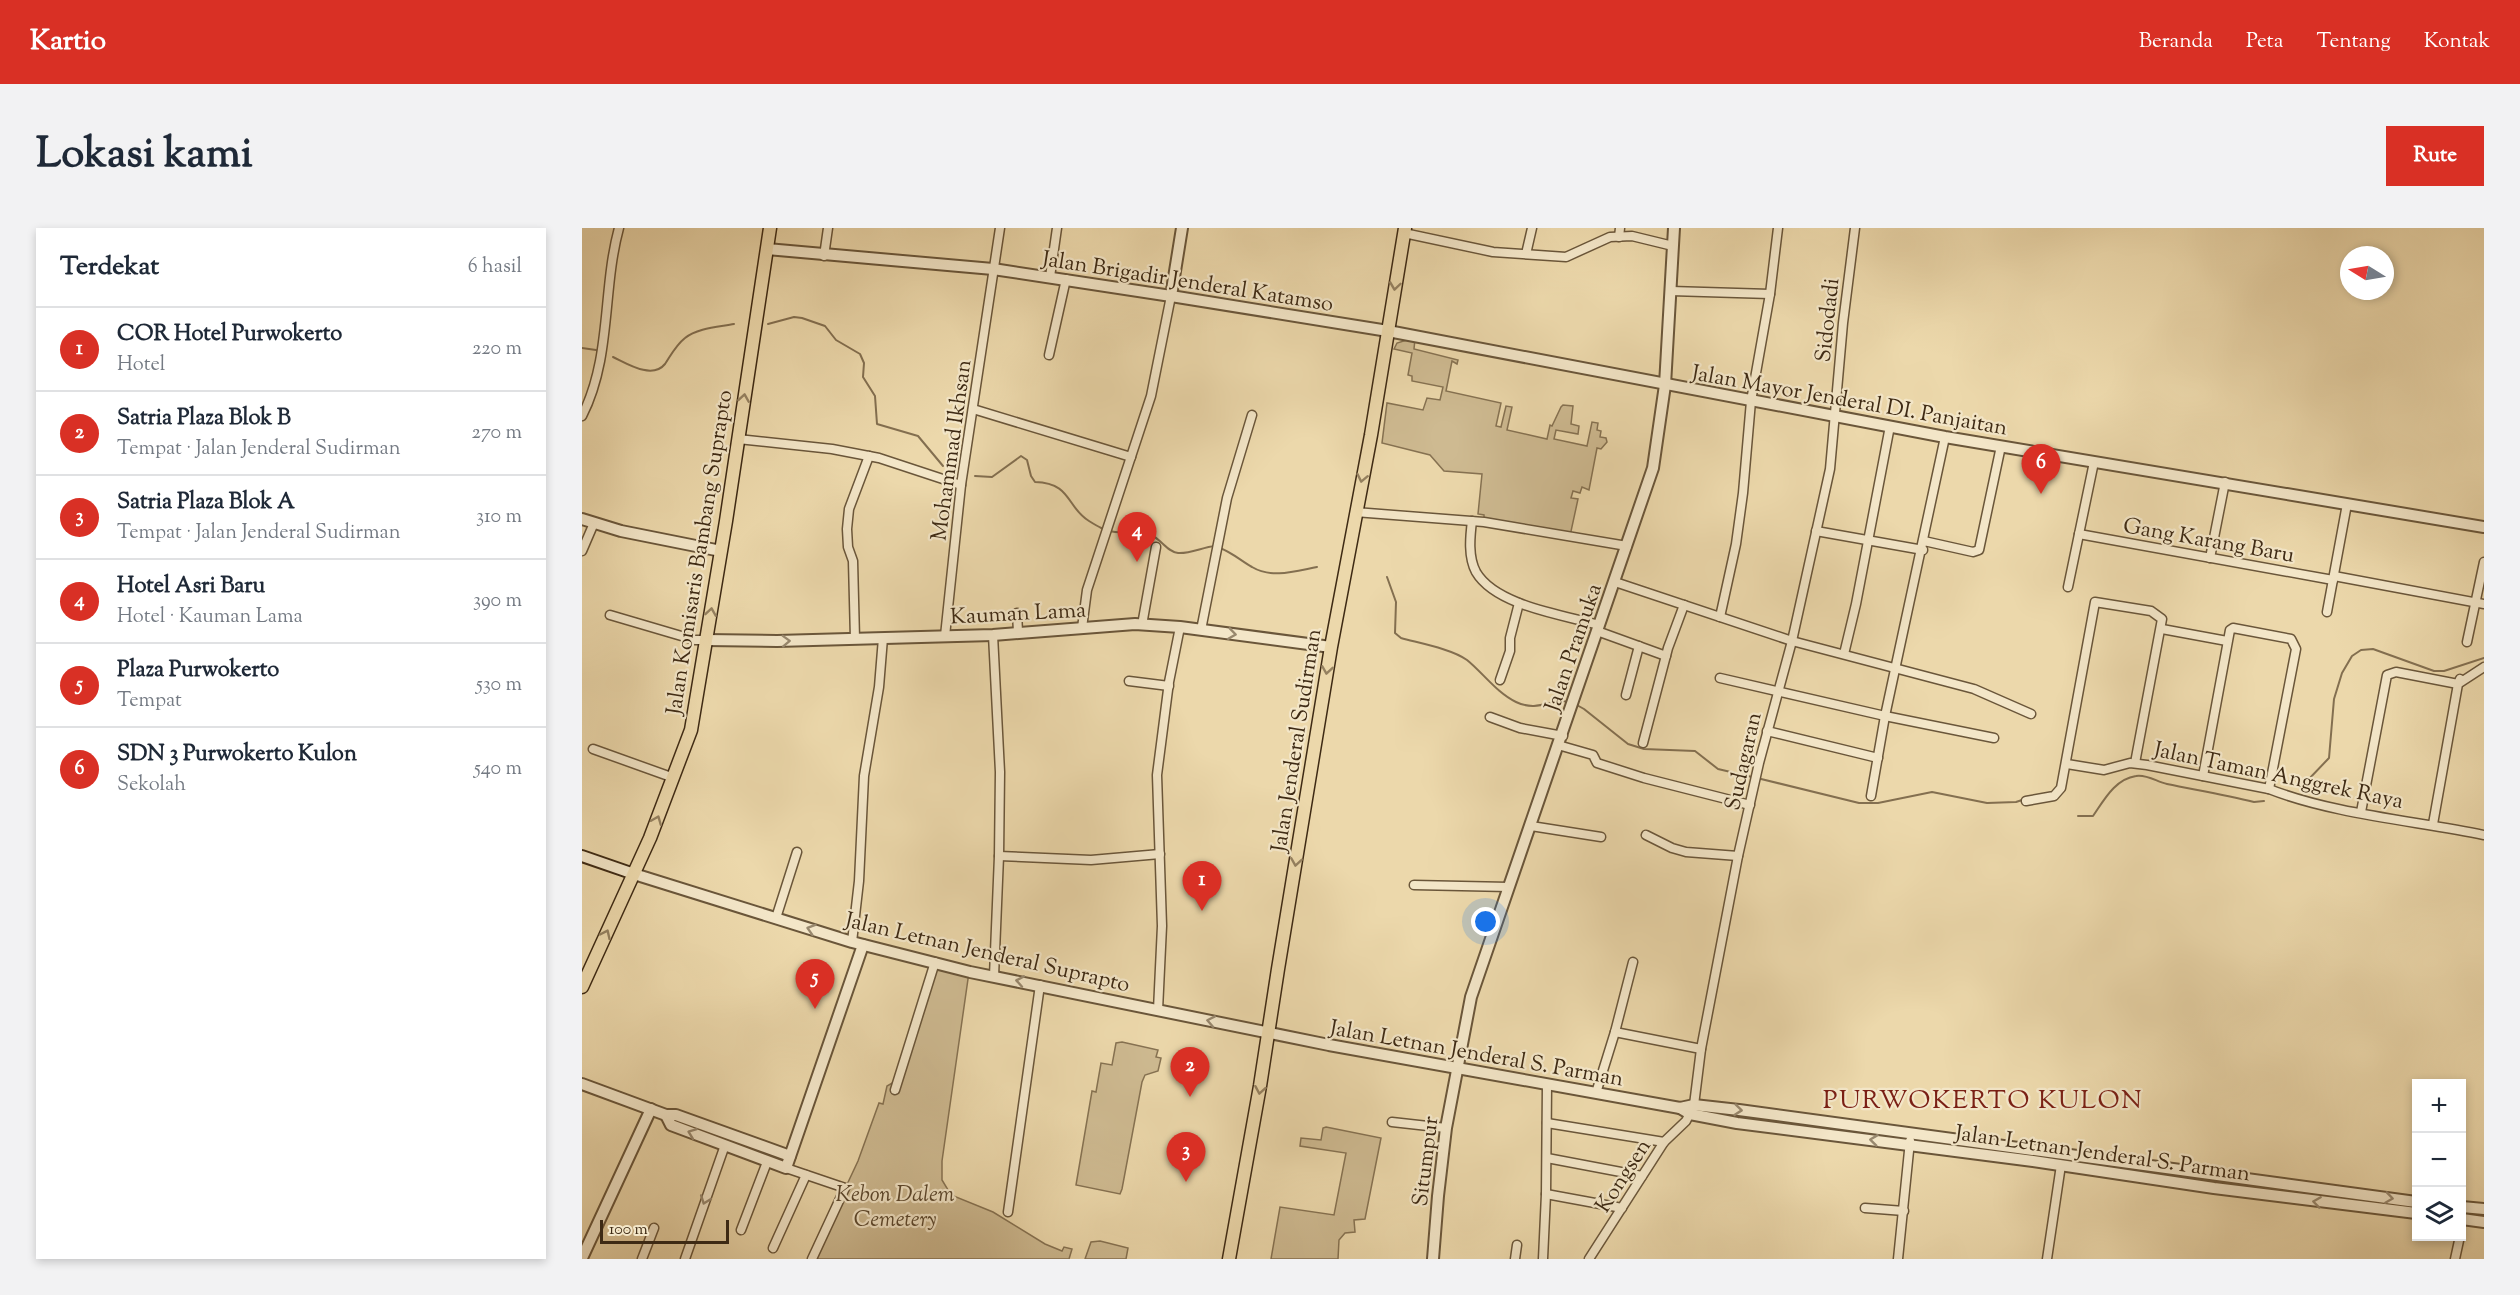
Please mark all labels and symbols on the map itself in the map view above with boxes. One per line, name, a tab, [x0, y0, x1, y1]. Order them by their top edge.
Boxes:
street label: Jalan Brigadir Jenderal Katamso	[1039, 244, 1335, 322]
north arrow	[2340, 246, 2394, 300]
street label: Sidodadi	[1809, 277, 1849, 364]
one-way arrow	[1389, 281, 1401, 290]
street label: Mohammad Ikhsan	[924, 358, 982, 543]
street label: Jalan Mayor Jenderal DI. Panjaitan	[1688, 358, 2010, 445]
street label: Jalan Komisaris Bambang Suprapto	[659, 388, 742, 718]
one-way arrow	[737, 394, 750, 404]
pin: 6	[2022, 444, 2060, 494]
one-way arrow	[1357, 473, 1370, 483]
street label: Gang Karang Baru	[2120, 511, 2297, 573]
pin: 4	[1118, 512, 1156, 562]
street label: Jalan Pramuka	[1538, 580, 1612, 717]
street label: Kauman Lama	[949, 595, 1087, 635]
one-way arrow	[704, 607, 717, 617]
street label: Jalan Jenderal Sudirman	[1264, 627, 1331, 855]
one-way arrow	[1227, 628, 1236, 640]
one-way arrow	[781, 635, 790, 647]
one-way arrow	[1322, 665, 1334, 674]
street label: Sudagaran	[1718, 709, 1772, 814]
street label: Jalan Taman Anggrek Raya	[2150, 735, 2406, 819]
one-way arrow	[650, 815, 662, 826]
one-way arrow	[1290, 858, 1302, 867]
pin: 1	[1182, 862, 1222, 911]
street label: Jalan Letnan Jenderal Suprapto	[841, 905, 1133, 1002]
your location	[1471, 907, 1500, 936]
one-way arrow	[806, 924, 817, 936]
one-way arrow	[599, 929, 611, 940]
pin: 5	[796, 960, 834, 1009]
one-way arrow	[1015, 975, 1025, 988]
street label: Jalan Letnan Jenderal S. Parman	[1326, 1013, 1626, 1097]
one-way arrow	[1206, 1015, 1216, 1028]
pin: 2	[1170, 1048, 1210, 1097]
district label: PURWOKERTO KULON	[1823, 1083, 2143, 1120]
one-way arrow	[1254, 1085, 1266, 1094]
one-way arrow	[1733, 1103, 1742, 1115]
street label: Situmpur	[1406, 1114, 1448, 1208]
street label: Jalan Letnan Jenderal S. Parman	[1952, 1118, 2252, 1192]
one-way arrow	[688, 1128, 699, 1140]
pin: 3	[1166, 1132, 1206, 1182]
street label: Kongsen	[1589, 1133, 1660, 1220]
one-way arrow	[1869, 1135, 1879, 1147]
park label: Kebon Dalem Cemetery	[835, 1180, 955, 1237]
one-way arrow	[2384, 1191, 2393, 1204]
one-way arrow	[700, 1194, 712, 1205]
one-way arrow	[2312, 1196, 2321, 1208]
scale bar	[600, 1217, 729, 1244]

